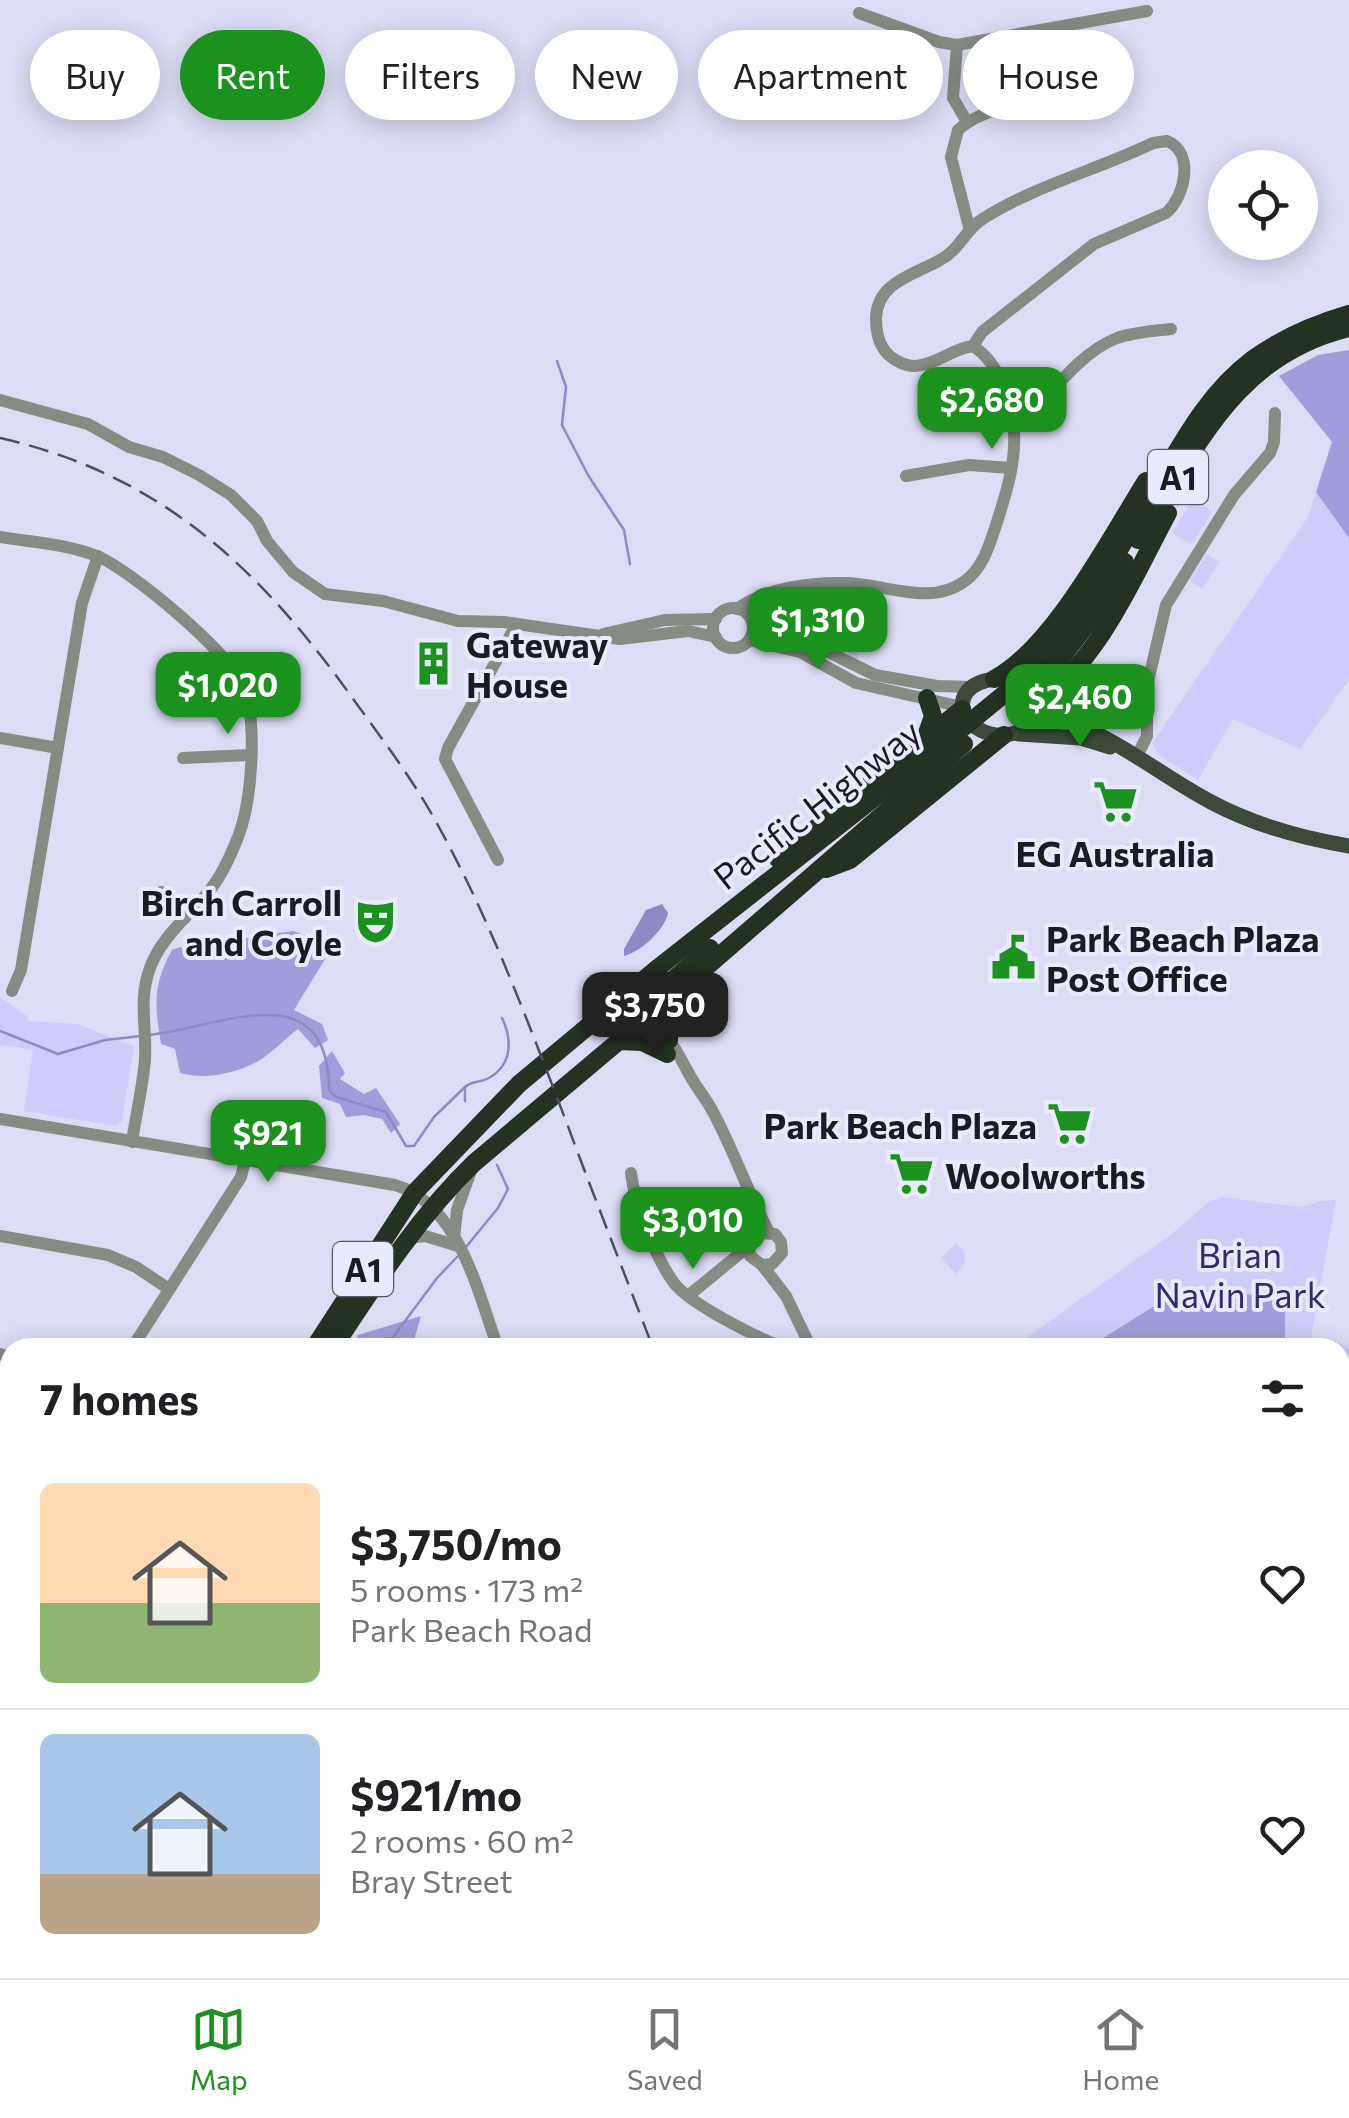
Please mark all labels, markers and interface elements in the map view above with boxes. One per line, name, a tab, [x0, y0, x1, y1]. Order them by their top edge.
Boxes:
chip: Buy	[30, 30, 160, 120]
chip: Rent	[180, 30, 325, 120]
chip: Filters	[345, 30, 515, 120]
chip: New	[535, 30, 678, 120]
chip: Apartment	[698, 30, 943, 120]
chip: House	[963, 30, 1134, 120]
map controls	[1208, 150, 1318, 260]
button: locate	[1208, 150, 1318, 260]
pin: $2,680	[911, 367, 1073, 452]
text: $2,680	[940, 379, 1044, 419]
road number: A1	[1148, 450, 1208, 504]
pin: $1,310	[737, 587, 899, 672]
text: $1,310	[770, 599, 866, 639]
place label: Gateway House	[466, 622, 608, 705]
building icon: Gateway House	[409, 639, 457, 687]
pin: $1,020	[147, 652, 309, 737]
text: $1,020	[178, 664, 278, 704]
pin: $2,460	[999, 664, 1161, 749]
text: $2,460	[1028, 676, 1133, 716]
street label: Pacific Highway	[704, 709, 928, 897]
supermarket icon: EG Australia	[1091, 778, 1139, 826]
place label: EG Australia	[1016, 831, 1214, 874]
place label: Birch Carroll and Coyle	[140, 880, 342, 963]
theatre icon: Birch Carroll and Coyle	[351, 897, 399, 945]
place label: Park Beach Plaza Post Office	[1046, 916, 1320, 999]
public building icon: Park Beach Plaza Post Office	[989, 933, 1037, 981]
pin: $3,750	[574, 972, 736, 1057]
text: $3,750	[604, 984, 706, 1024]
pin: $921	[209, 1100, 327, 1185]
supermarket icon: Park Beach Plaza	[1046, 1100, 1094, 1148]
place label: Park Beach Plaza	[764, 1103, 1037, 1146]
text: $921	[233, 1112, 303, 1152]
supermarket icon: Woolworths	[888, 1150, 936, 1198]
place label: Woolworths	[945, 1153, 1146, 1196]
pin: $3,010	[612, 1187, 774, 1272]
text: $3,010	[642, 1199, 744, 1239]
park label: Brian Navin Park	[1154, 1232, 1326, 1315]
road number: A1	[333, 1242, 393, 1296]
icon: filters	[1255, 1371, 1310, 1426]
text: 7 homes	[40, 1372, 199, 1424]
text: $3,750/mo	[350, 1517, 562, 1569]
icon: home	[120, 1523, 240, 1643]
icon: heart	[1255, 1556, 1310, 1611]
text: 5 rooms · 173 m²	[350, 1569, 583, 1609]
text: Park Beach Road	[350, 1609, 592, 1649]
text: $921/mo	[350, 1768, 522, 1820]
icon: home	[120, 1774, 240, 1894]
icon: heart	[1255, 1807, 1310, 1862]
text: 2 rooms · 60 m²	[350, 1820, 574, 1860]
text: Bray Street	[350, 1860, 513, 1900]
tab: Map	[190, 2002, 248, 2096]
tab: Saved	[627, 2002, 703, 2096]
tab: Home	[1082, 2002, 1159, 2096]

